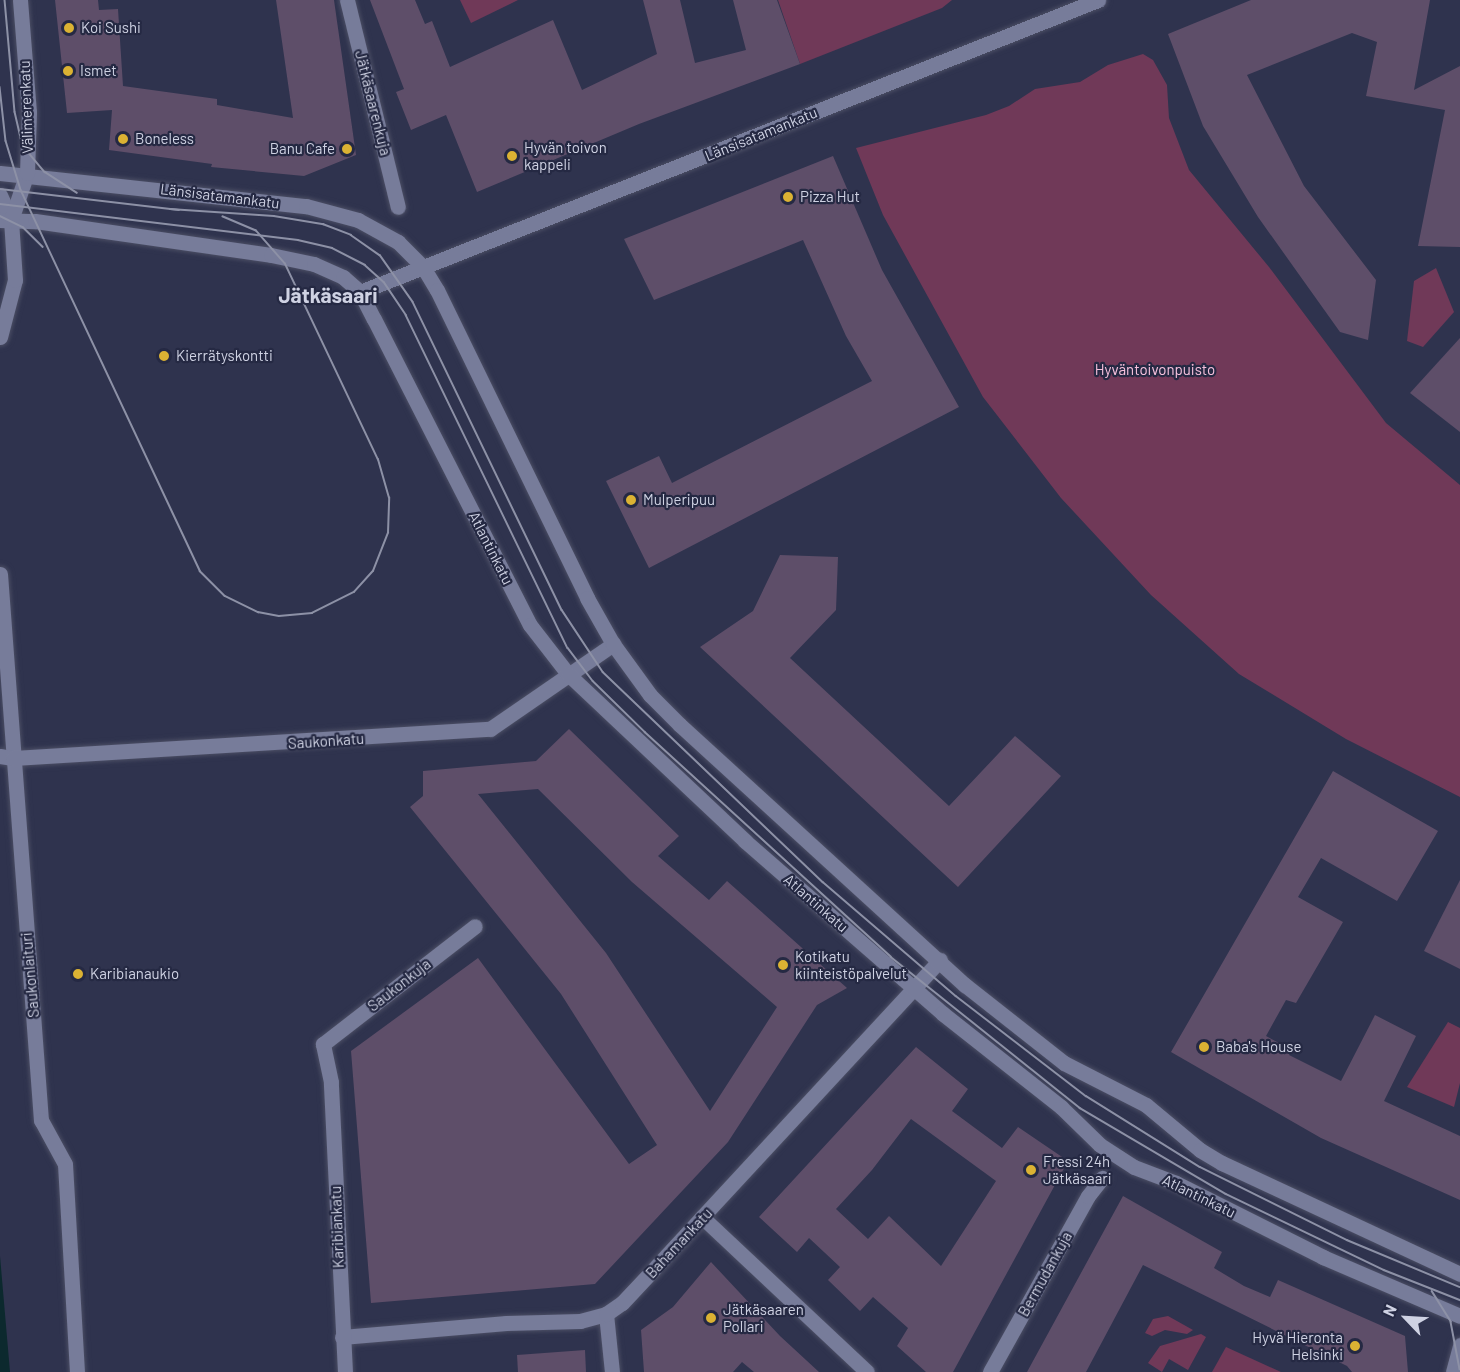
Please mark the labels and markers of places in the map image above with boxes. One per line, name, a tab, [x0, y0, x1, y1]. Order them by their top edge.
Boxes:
place label: Koi Sushi	[81, 19, 141, 37]
marker: Koi Sushi	[62, 21, 76, 35]
place label: Ismet	[80, 62, 117, 80]
marker: Ismet	[61, 64, 75, 78]
place label: Boneless	[135, 130, 194, 148]
marker: Boneless	[116, 132, 130, 146]
place label: Hyvän toivon kappeli	[524, 138, 607, 173]
place label: Banu Cafe	[270, 140, 335, 158]
marker: Banu Cafe	[340, 142, 354, 156]
marker: Hyvän toivon kappeli	[505, 149, 519, 163]
place label: Pizza Hut	[800, 188, 860, 206]
marker: Pizza Hut	[781, 190, 795, 204]
place label: Kierrätyskontti	[176, 347, 273, 365]
marker: Kierrätyskontti	[157, 349, 171, 363]
place label: Mulperipuu	[643, 491, 715, 509]
marker: Mulperipuu	[624, 493, 638, 507]
place label: Kotikatu kiinteistöpalvelut	[795, 947, 907, 982]
marker: Kotikatu kiinteistöpalvelut	[776, 958, 790, 972]
place label: Karibianaukio	[90, 965, 179, 983]
marker: Karibianaukio	[71, 967, 85, 981]
place label: Baba's House	[1216, 1038, 1301, 1056]
marker: Baba's House	[1197, 1040, 1211, 1054]
place label: Fressi 24h Jätkäsaari	[1043, 1152, 1112, 1187]
marker: Fressi 24h Jätkäsaari	[1024, 1163, 1038, 1177]
place label: Jätkäsaaren Pollari	[723, 1300, 804, 1335]
marker: Jätkäsaaren Pollari	[704, 1311, 718, 1325]
place label: Hyvä Hieronta Helsinki	[1252, 1328, 1343, 1363]
marker: Hyvä Hieronta Helsinki	[1348, 1339, 1362, 1353]

